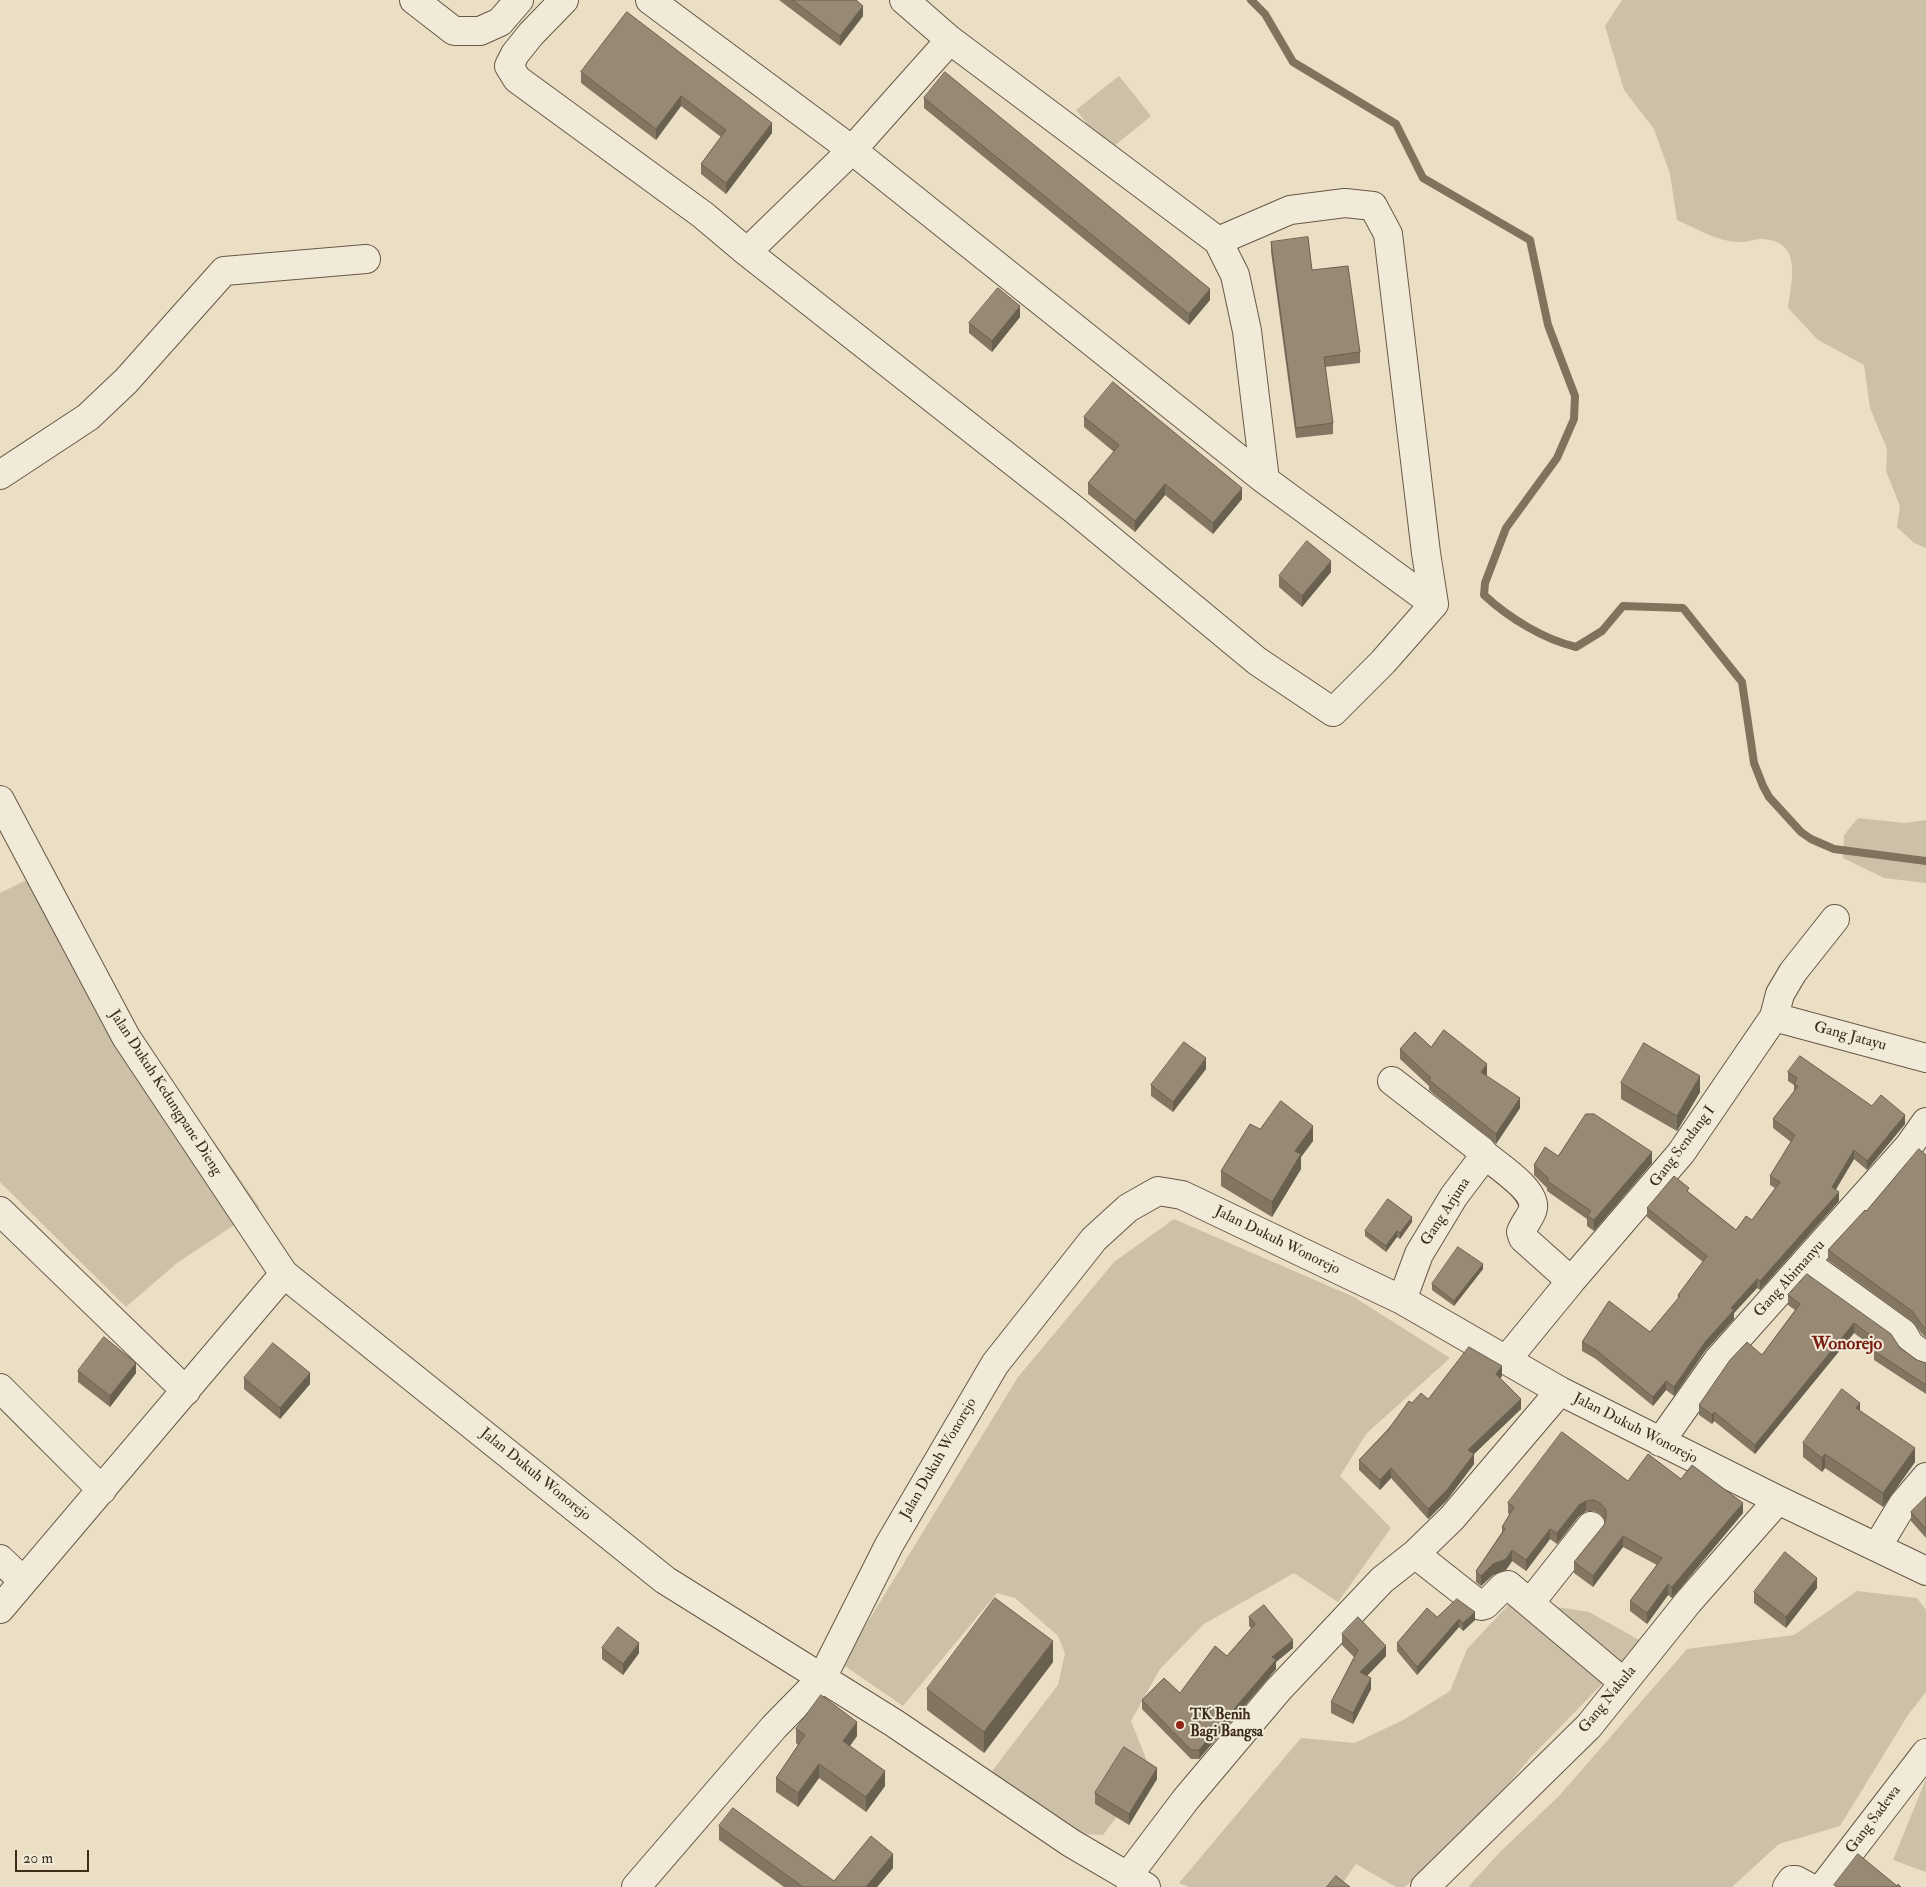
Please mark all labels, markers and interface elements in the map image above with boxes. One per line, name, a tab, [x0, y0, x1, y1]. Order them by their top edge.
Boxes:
street label: Jalan Dukuh Kedungpane Dieng	[105, 1007, 225, 1179]
street label: Gang Jatayu	[1812, 1019, 1888, 1055]
street label: Gang Sendang I	[1647, 1103, 1719, 1191]
street label: Gang Arjuna	[1417, 1175, 1475, 1249]
street label: Jalan Dukuh Wonorejo	[1211, 1203, 1343, 1279]
street label: Gang Abimanyu	[1751, 1237, 1829, 1321]
district label: Wonorejo	[1812, 1334, 1882, 1356]
street label: Jalan Dukuh Wonorejo	[1570, 1390, 1700, 1468]
street label: Jalan Dukuh Wonorejo	[897, 1395, 981, 1523]
street label: Jalan Dukuh Wonorejo	[476, 1425, 594, 1525]
street label: Gang Nakula	[1575, 1663, 1641, 1737]
place label: TK Benih Bagi Bangsa	[1190, 1707, 1263, 1742]
marker: TK Benih Bagi Bangsa	[1174, 1719, 1186, 1731]
street label: Gang Sadewa	[1843, 1782, 1905, 1858]
scale bar	[18, 1840, 91, 1872]
text: 20 m	[23, 1849, 53, 1868]

